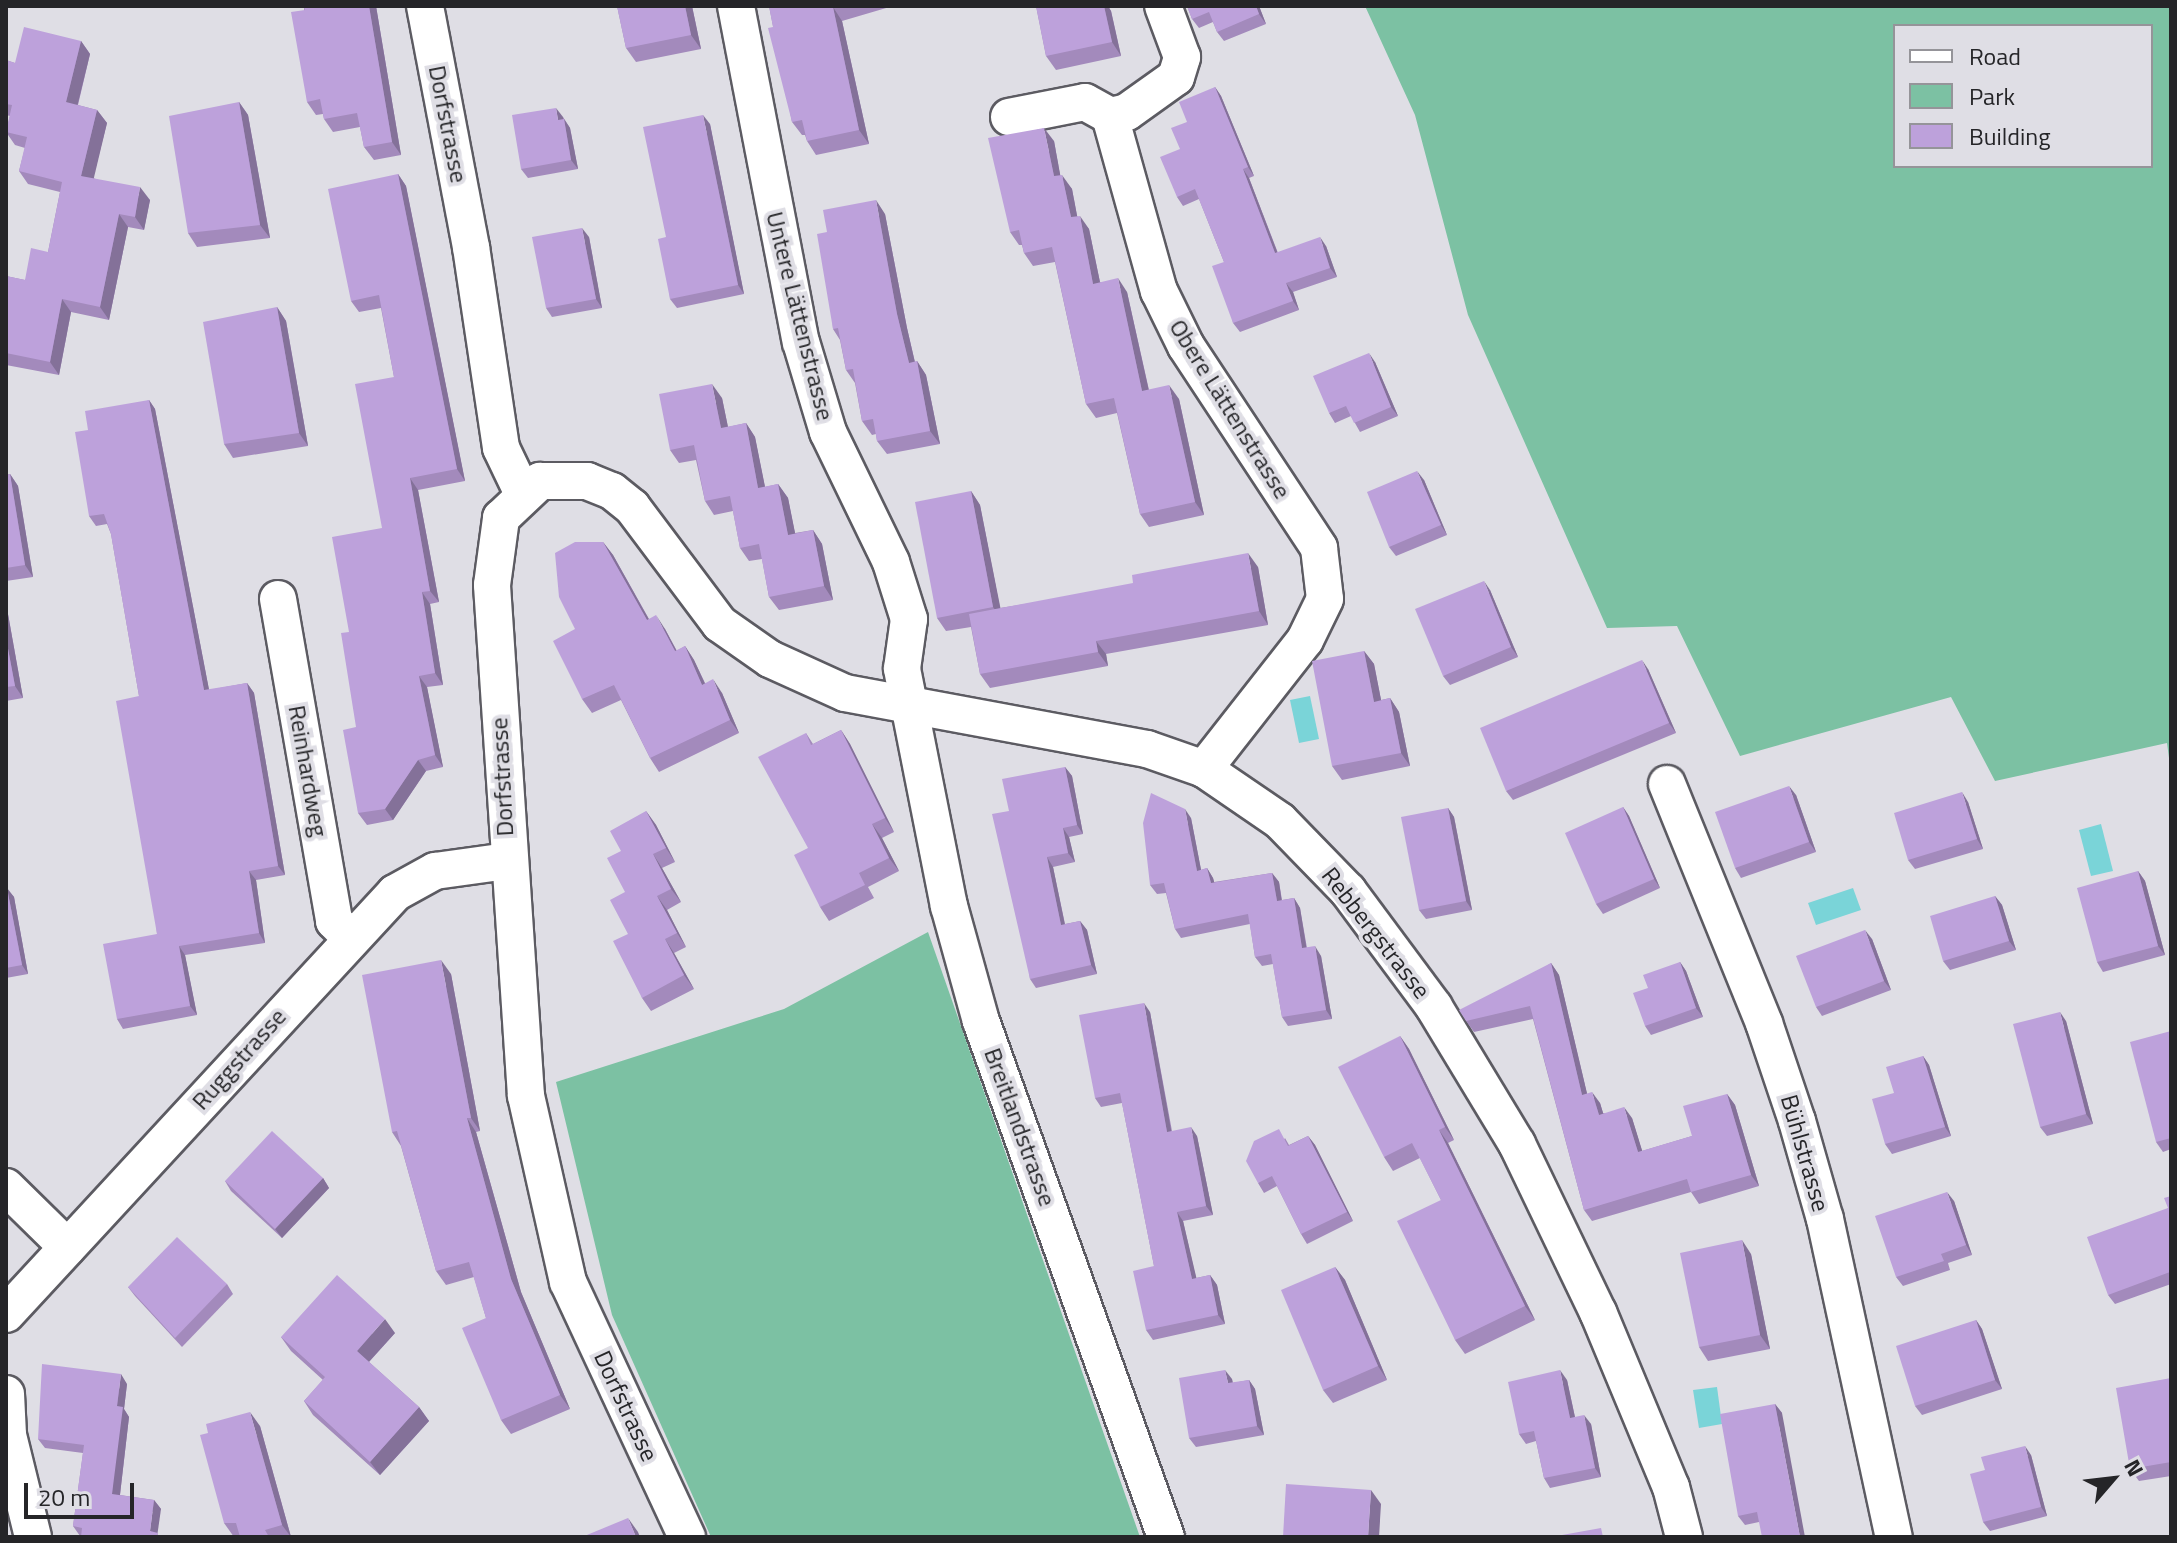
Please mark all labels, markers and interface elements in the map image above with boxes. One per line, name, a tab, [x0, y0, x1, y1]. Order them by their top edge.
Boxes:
legend	[1893, 24, 2153, 168]
text: Road	[1969, 38, 2021, 74]
street label: Dorfstrasse	[423, 63, 473, 185]
text: Park	[1969, 78, 2015, 114]
text: Building	[1969, 118, 2051, 154]
street label: Untere Lättenstrasse	[760, 209, 840, 423]
street label: Obere Lättenstrasse	[1163, 314, 1297, 504]
street label: Reinhardweg	[282, 703, 334, 839]
street label: Dorfstrasse	[485, 717, 519, 837]
street label: Rebbergstrasse	[1316, 862, 1436, 1004]
street label: Ruggstrasse	[186, 1002, 292, 1116]
street label: Breitlandstrasse	[978, 1044, 1062, 1210]
street label: Bühlstrasse	[1775, 1091, 1835, 1215]
street label: Dorfstrasse	[588, 1346, 664, 1466]
north arrow	[2073, 1439, 2153, 1519]
text: N	[2116, 1453, 2153, 1482]
scale bar	[28, 1467, 138, 1517]
text: 20 m	[38, 1479, 90, 1515]

